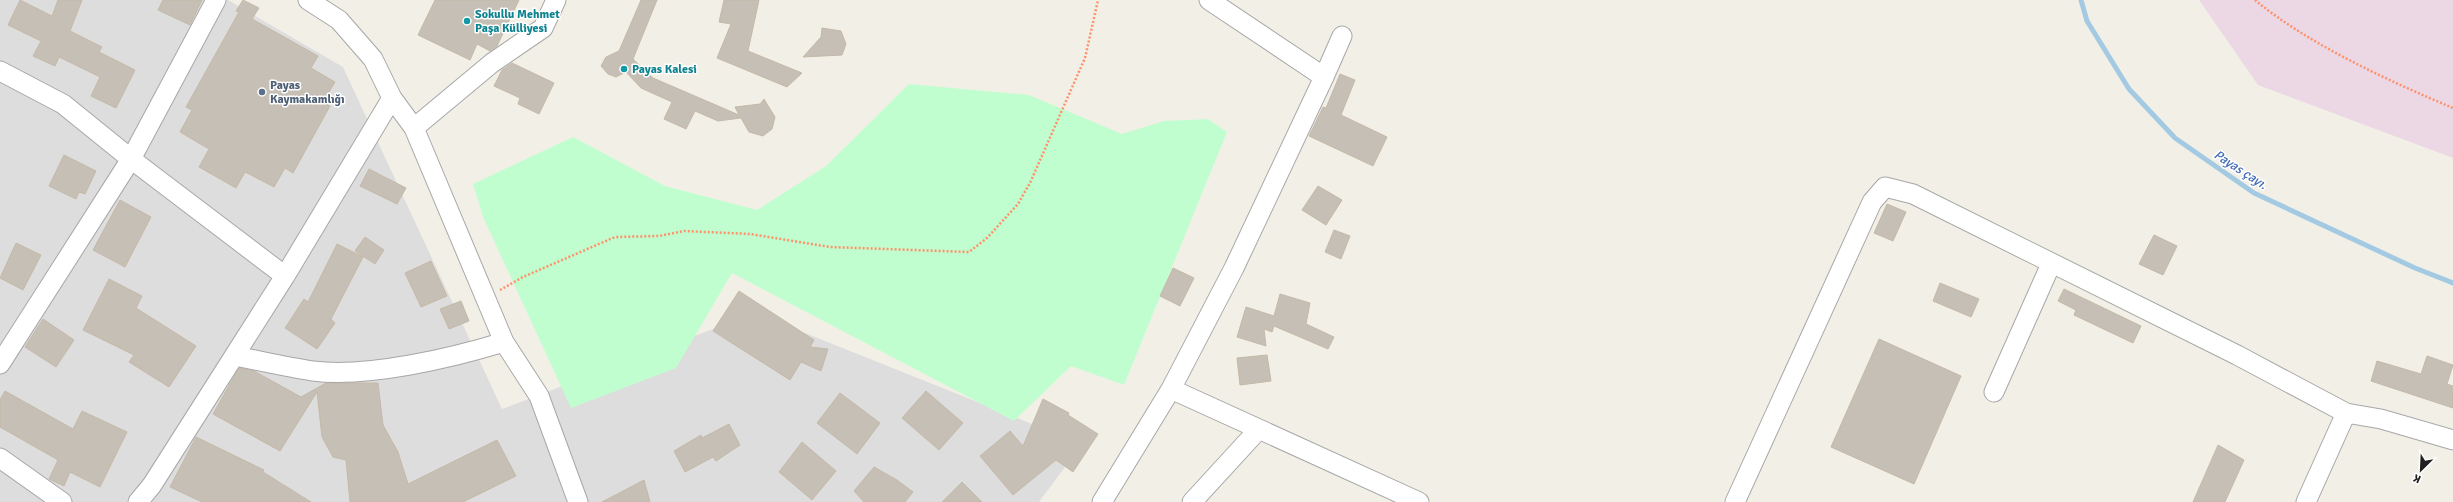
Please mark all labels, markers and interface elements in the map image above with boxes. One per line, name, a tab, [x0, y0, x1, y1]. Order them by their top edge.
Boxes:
place label: Sokullu Mehmet Paşa Külliyesi	[475, 7, 560, 36]
marker: Sokullu Mehmet Paşa Külliyesi	[462, 16, 472, 26]
place label: Payas Kalesi	[632, 62, 697, 77]
marker: Payas Kalesi	[619, 64, 629, 74]
place label: Payas Kaymakamlığı	[270, 78, 345, 107]
marker: Payas Kaymakamlığı	[257, 87, 267, 97]
water label: Payas çayı.	[2211, 147, 2270, 193]
north arrow	[2401, 450, 2441, 490]
text: K	[2411, 471, 2423, 486]

